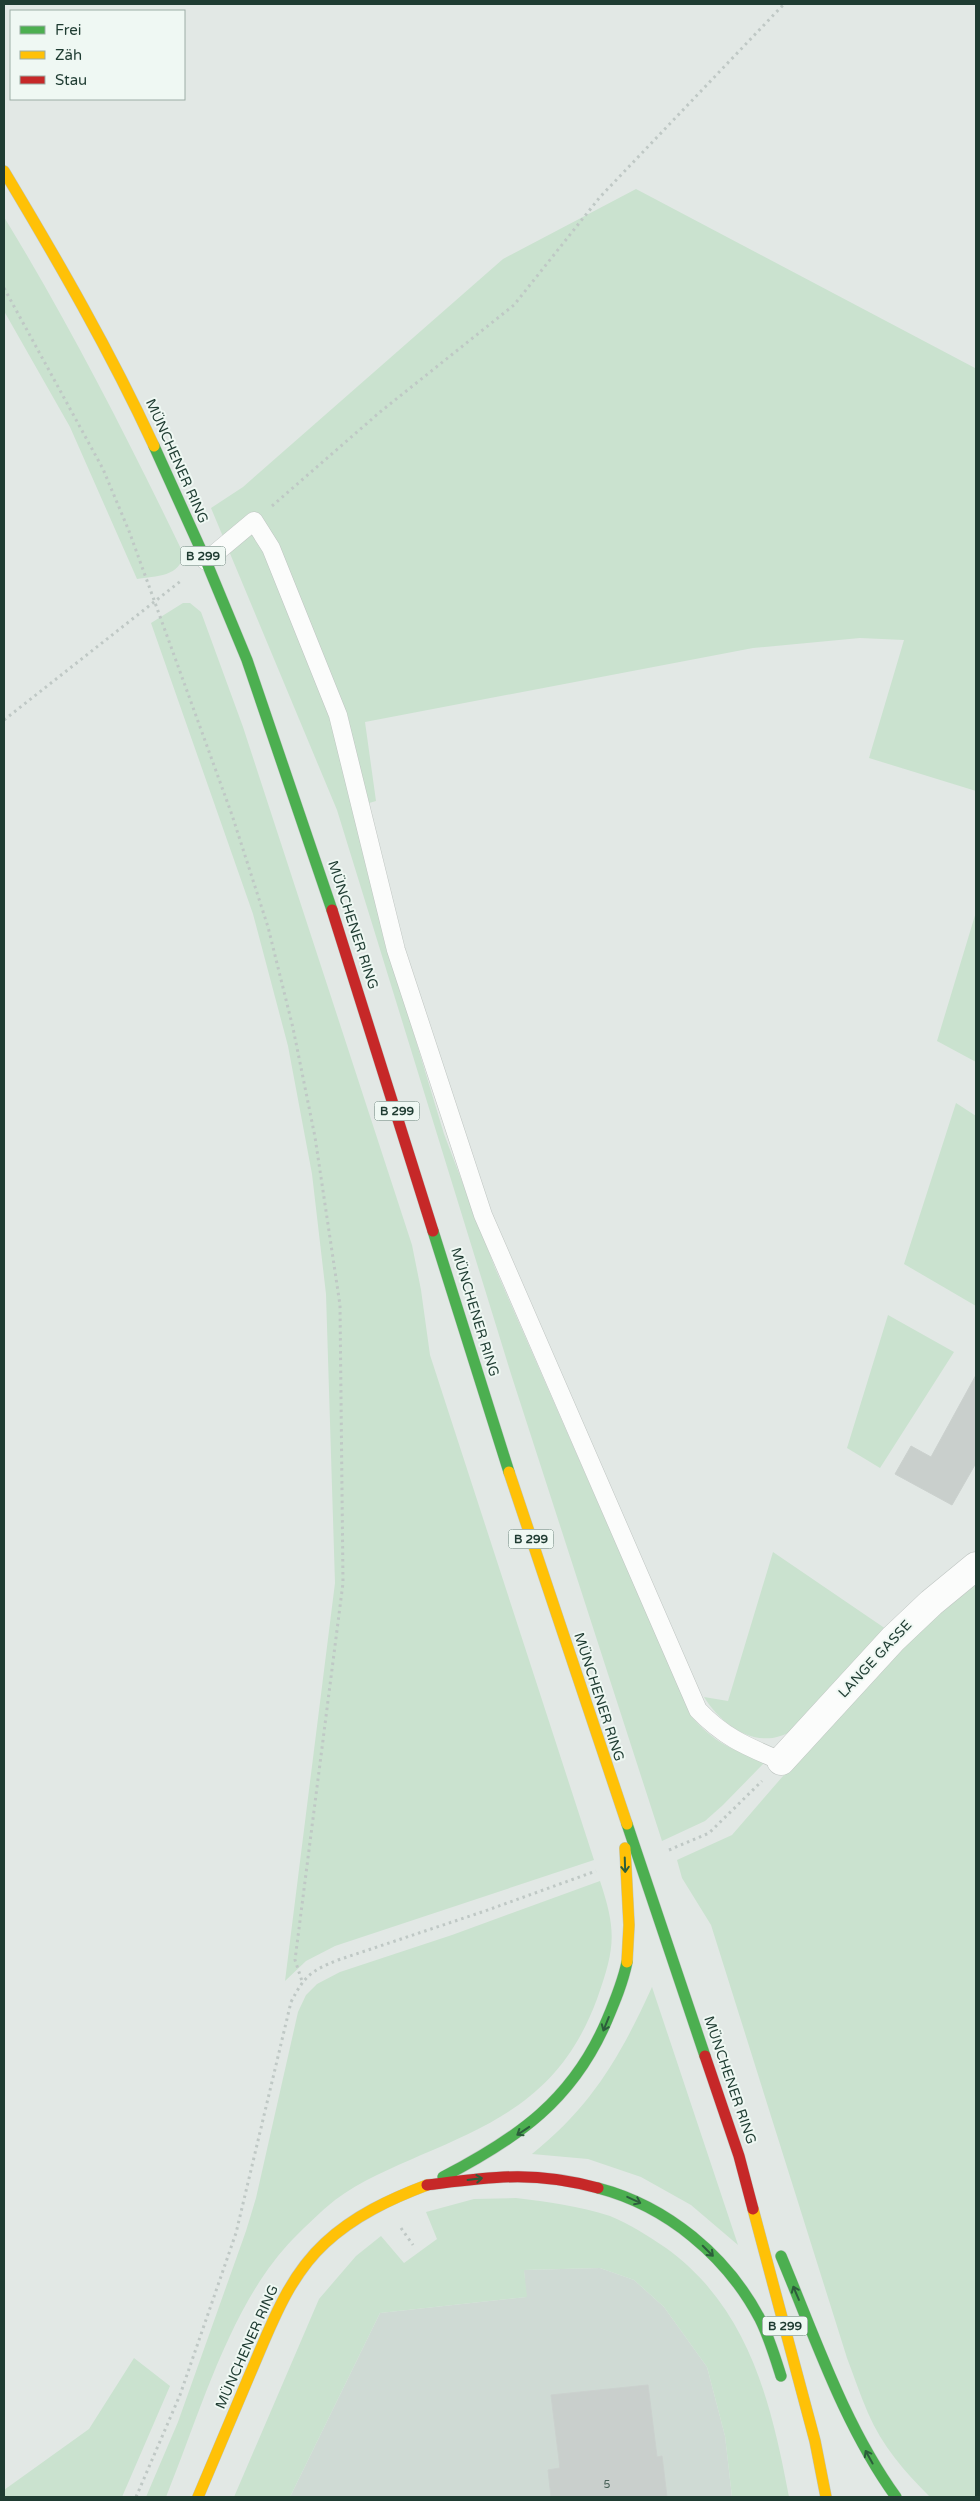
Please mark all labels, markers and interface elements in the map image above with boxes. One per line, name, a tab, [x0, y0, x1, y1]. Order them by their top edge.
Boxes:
legend	[10, 10, 185, 100]
text: Frei	[55, 21, 81, 39]
text: Zäh	[55, 46, 82, 64]
text: Stau	[55, 71, 87, 89]
street label: MÜNCHENER RING	[142, 396, 212, 526]
road number: B 299	[180, 546, 226, 566]
street label: MÜNCHENER RING	[324, 859, 382, 991]
road number: B 299	[374, 1102, 420, 1120]
street label: MÜNCHENER RING	[447, 1245, 503, 1379]
road number: B 299	[508, 1530, 554, 1548]
street label: LANGE GASSE	[835, 1617, 915, 1701]
street label: MÜNCHENER RING	[570, 1631, 628, 1763]
one-way arrow	[621, 1857, 630, 1873]
street label: MÜNCHENER RING	[700, 2014, 760, 2146]
one-way arrow	[601, 2016, 610, 2031]
one-way arrow	[516, 2126, 530, 2136]
one-way arrow	[467, 2174, 483, 2184]
one-way arrow	[626, 2196, 641, 2205]
one-way arrow	[702, 2244, 714, 2257]
street label: MÜNCHENER RING	[212, 2282, 282, 2412]
one-way arrow	[791, 2285, 800, 2300]
road number: B 299	[762, 2316, 808, 2336]
one-way arrow	[864, 2450, 873, 2465]
house number: 5	[604, 2478, 611, 2491]

